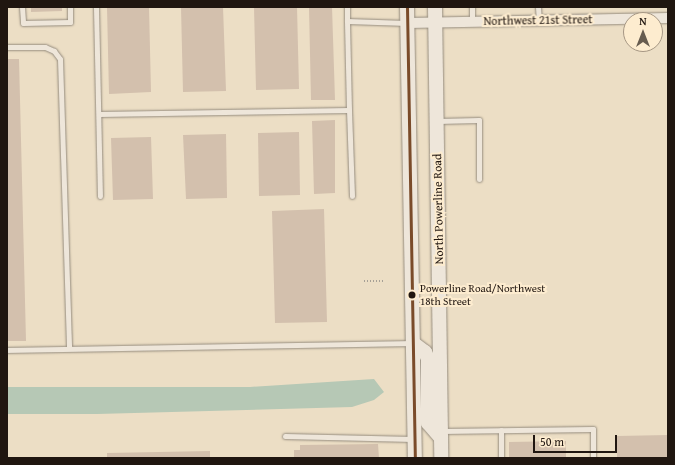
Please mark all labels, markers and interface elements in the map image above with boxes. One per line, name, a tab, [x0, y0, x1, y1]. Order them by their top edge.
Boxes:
street label: Northwest 21st Street	[483, 12, 593, 28]
north arrow	[623, 12, 663, 52]
text: N	[639, 13, 647, 29]
street label: North Powerline Road	[430, 154, 446, 264]
place label: Powerline Road/Northwest 18th Street	[420, 282, 545, 308]
marker: Powerline Road/Northwest 18th Street	[407, 290, 417, 300]
scale bar	[535, 427, 619, 453]
text: 50 m	[540, 433, 564, 450]

